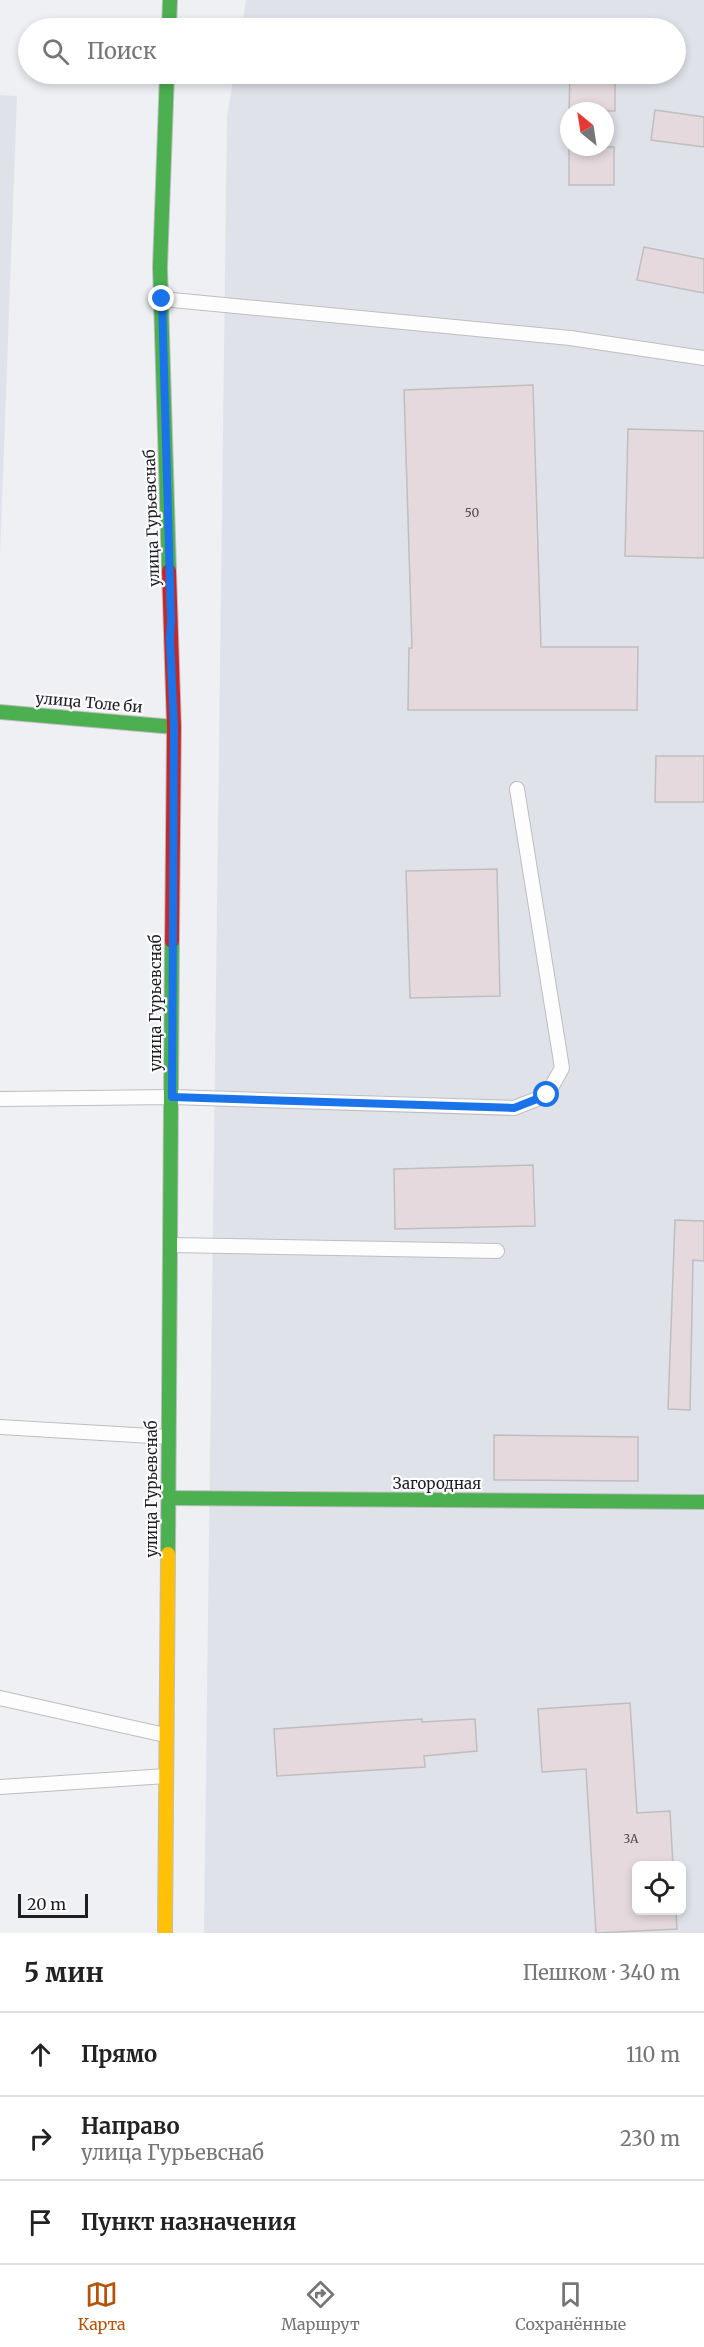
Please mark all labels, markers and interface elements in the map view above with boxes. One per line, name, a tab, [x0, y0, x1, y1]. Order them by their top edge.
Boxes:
search box	[18, 18, 686, 84]
icon: search	[39, 35, 72, 68]
text: Поиск	[87, 37, 157, 65]
north arrow	[560, 102, 614, 156]
route end	[148, 285, 174, 311]
street label: улица Гурьевснаб	[140, 449, 163, 587]
house number: 50	[465, 505, 480, 520]
street label: улица Толе би	[35, 688, 143, 717]
street label: улица Гурьевснаб	[146, 934, 165, 1072]
route start	[533, 1081, 559, 1107]
street label: улица Гурьевснаб	[142, 1420, 161, 1558]
street label: Загородная	[393, 1474, 481, 1493]
house number: 3А	[623, 1831, 639, 1846]
map controls	[632, 1861, 686, 1915]
button: locate	[632, 1861, 686, 1915]
scale bar	[18, 1891, 88, 1918]
text: 20 m	[27, 1894, 66, 1914]
text: 5 мин	[24, 1956, 104, 1989]
text: Пешком · 340 m	[523, 1960, 680, 1985]
icon: ahead	[24, 2038, 57, 2071]
text: Прямо	[81, 2040, 157, 2068]
text: 110 m	[626, 2042, 680, 2067]
text: Направо	[81, 2112, 180, 2140]
icon: right	[24, 2122, 57, 2155]
text: 230 m	[620, 2126, 680, 2151]
text: улица Гурьевснаб	[81, 2140, 264, 2165]
icon: arrive	[24, 2206, 57, 2239]
text: Пункт назначения	[81, 2208, 296, 2236]
tab: Карта	[78, 2278, 125, 2334]
tab: Маршрут	[281, 2278, 360, 2334]
tab: Сохранённые	[515, 2278, 626, 2334]

